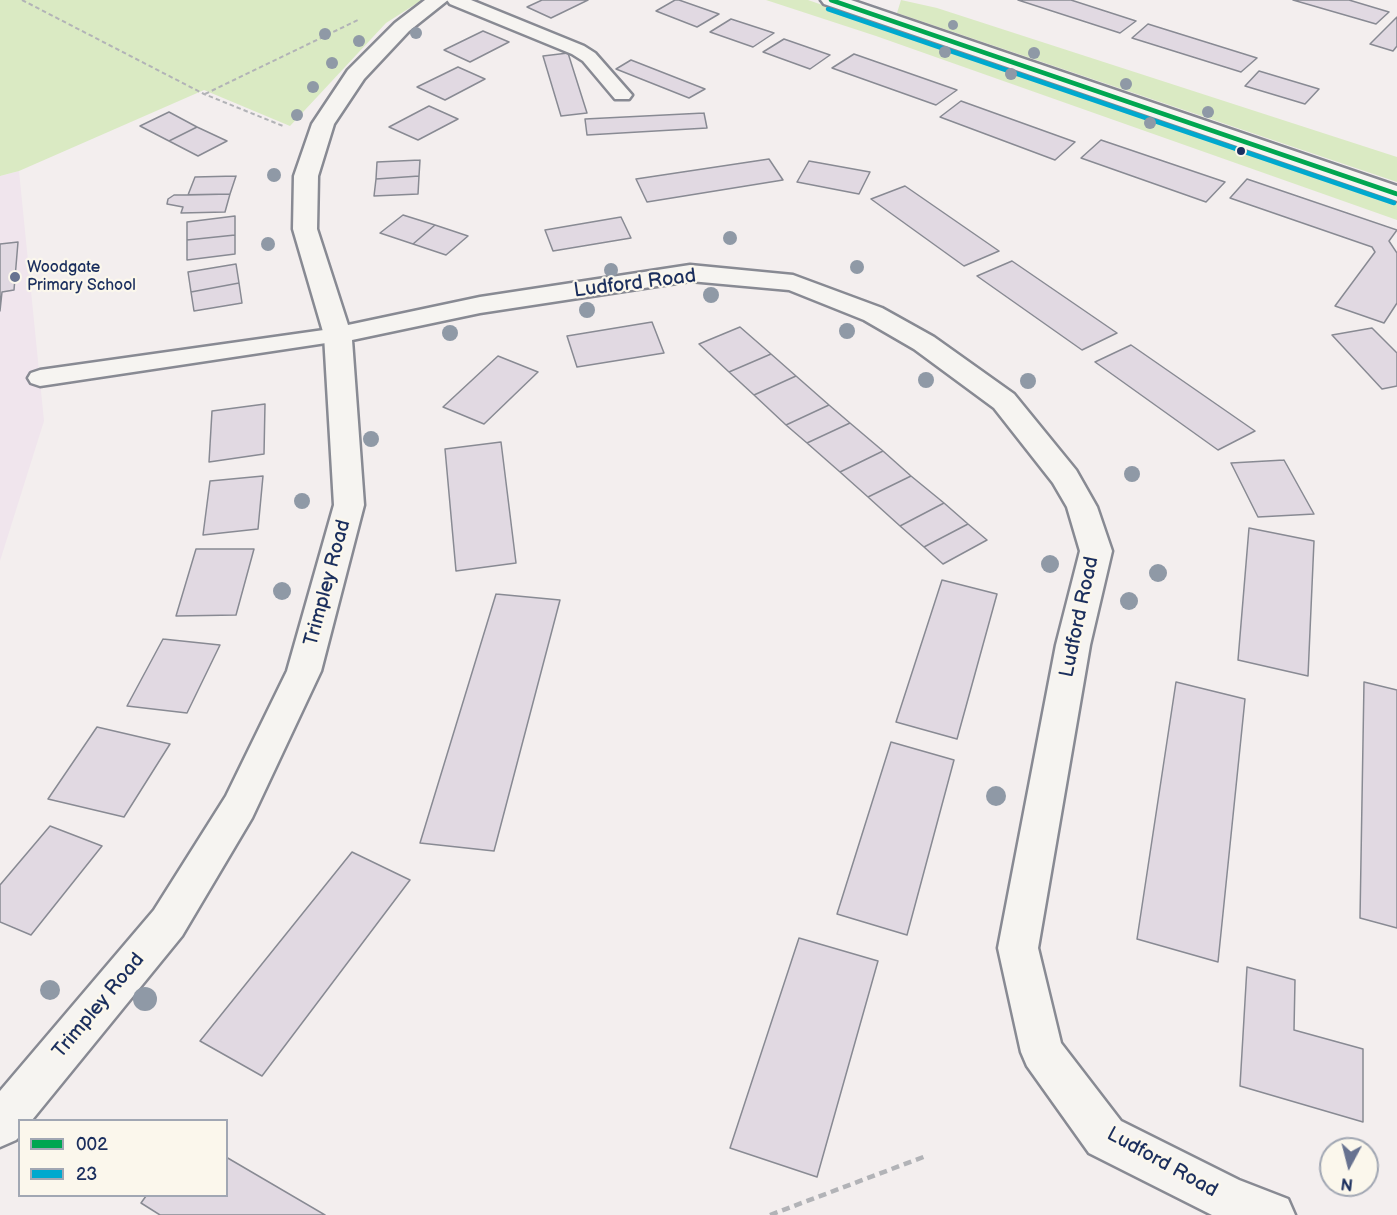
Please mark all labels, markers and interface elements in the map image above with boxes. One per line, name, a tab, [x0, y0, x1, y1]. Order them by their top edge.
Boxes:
unlabelled marker	[1235, 145, 1247, 157]
place label: Woodgate Primary School	[27, 258, 136, 296]
street label: Ludford Road	[573, 265, 697, 303]
marker: Woodgate Primary School	[8, 270, 22, 284]
street label: Trimpley Road	[300, 517, 356, 649]
street label: Ludford Road	[1055, 554, 1105, 680]
street label: Trimpley Road	[48, 949, 150, 1063]
legend	[18, 1119, 228, 1197]
street label: Ludford Road	[1102, 1123, 1222, 1203]
text: 002	[76, 1134, 108, 1155]
north arrow	[1319, 1137, 1379, 1197]
text: 23	[76, 1164, 97, 1185]
text: N	[1340, 1173, 1354, 1194]

